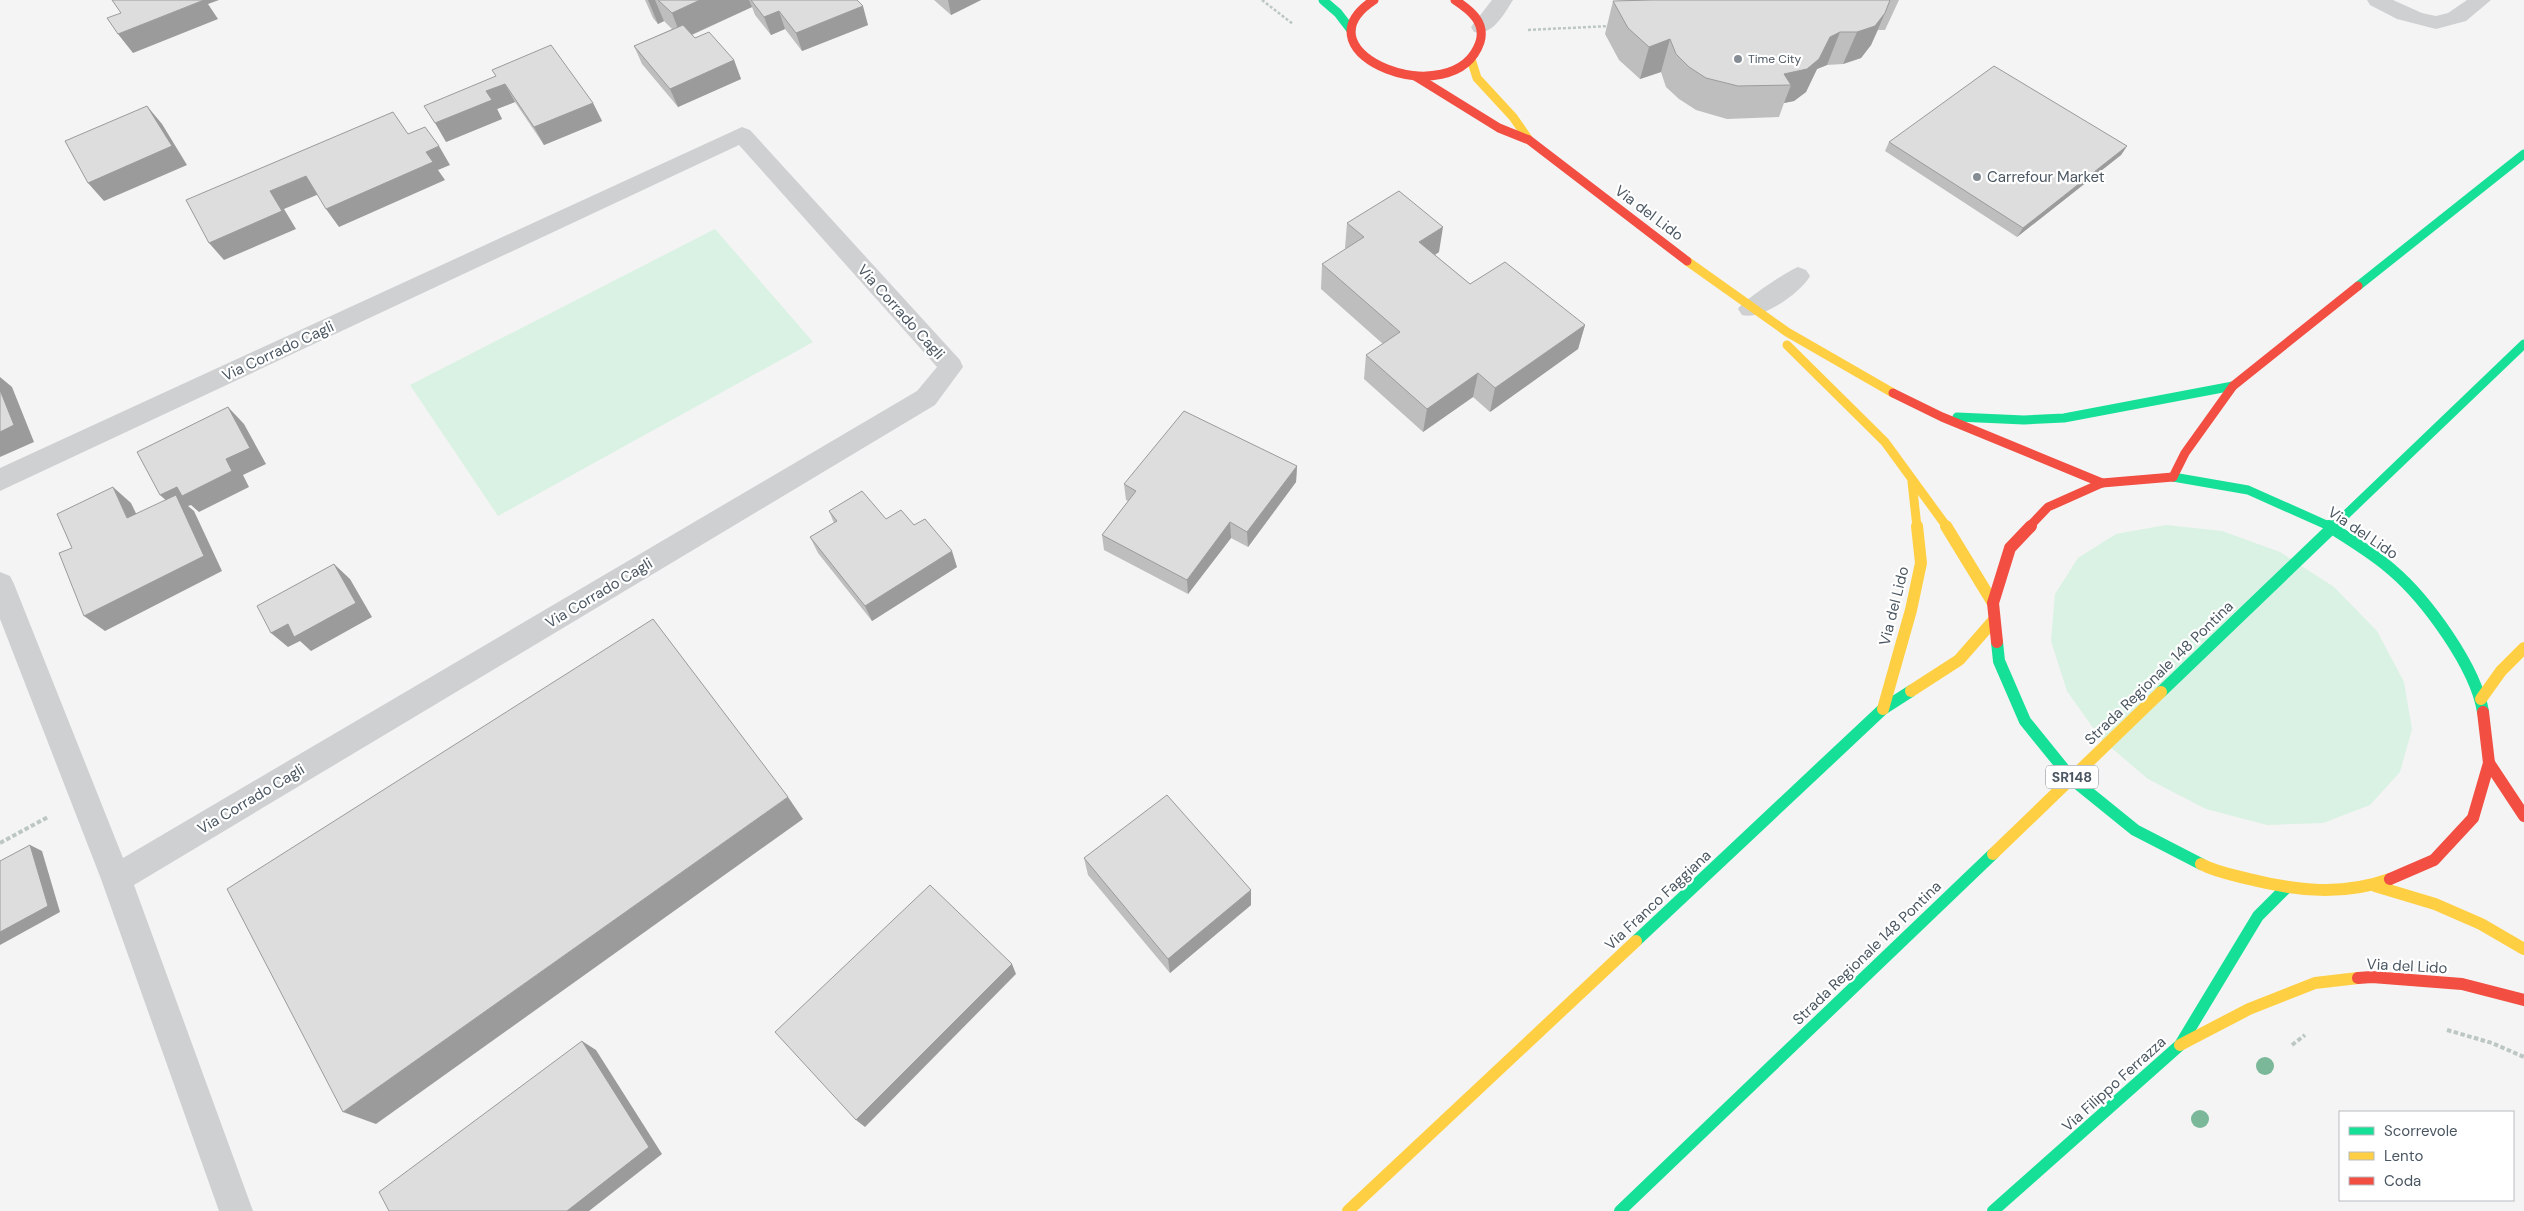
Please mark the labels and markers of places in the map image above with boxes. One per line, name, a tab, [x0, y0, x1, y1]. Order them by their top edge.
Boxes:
place label: Time City	[1748, 51, 1802, 67]
marker: Time City	[1732, 53, 1744, 65]
place label: Carrefour Market	[1987, 167, 2105, 187]
marker: Carrefour Market	[1971, 171, 1983, 183]

